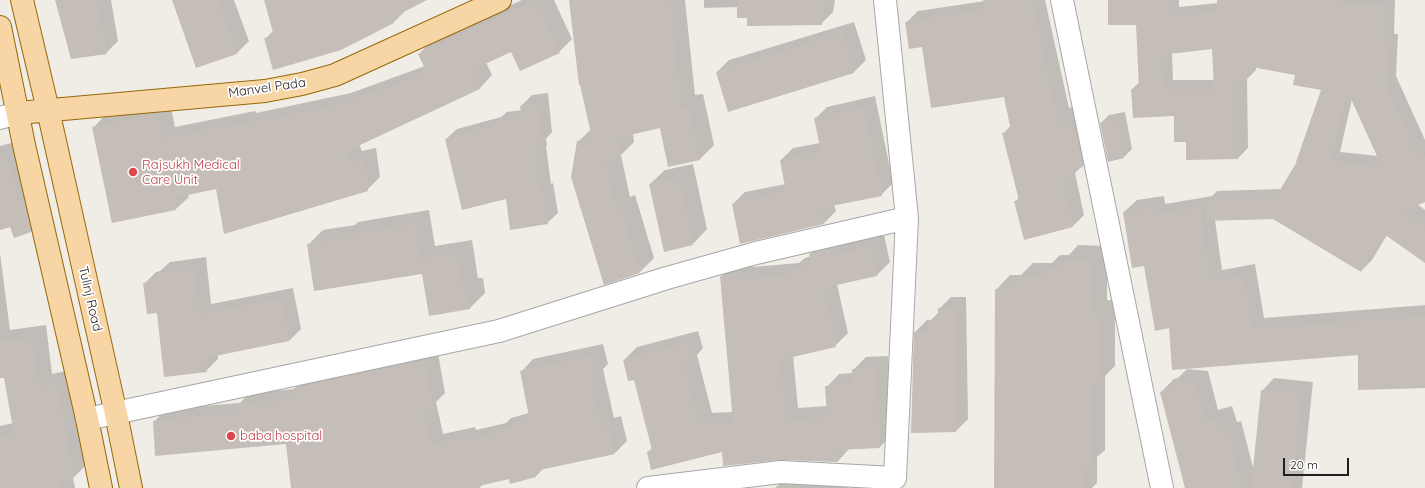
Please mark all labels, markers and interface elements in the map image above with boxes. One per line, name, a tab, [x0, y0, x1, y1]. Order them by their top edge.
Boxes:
street label: Manvel Pada	[227, 75, 307, 101]
place label: Rajsukh Medical Care Unit	[142, 157, 240, 188]
marker: Rajsukh Medical Care Unit	[127, 166, 139, 178]
street label: Tulinj Road	[75, 265, 105, 333]
place label: baba hospital	[240, 428, 322, 444]
marker: baba hospital	[225, 430, 237, 442]
scale bar	[1285, 450, 1351, 476]
text: 20 m	[1290, 457, 1318, 472]

